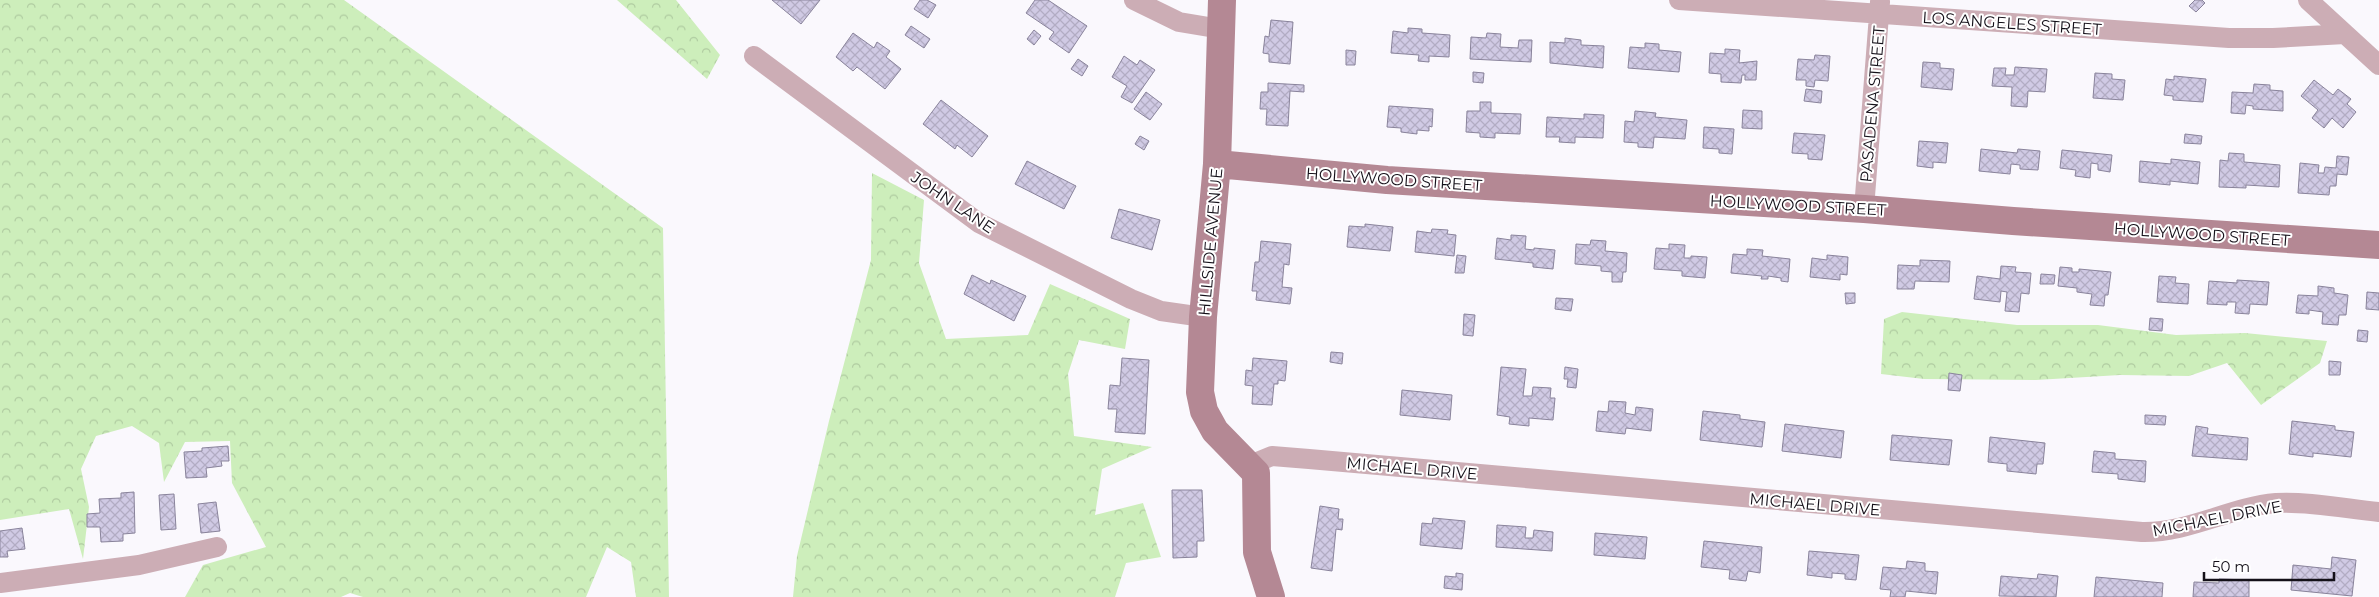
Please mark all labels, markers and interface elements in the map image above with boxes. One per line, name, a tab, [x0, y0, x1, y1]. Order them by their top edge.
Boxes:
street label: LOS ANGELES STREET	[1922, 8, 2103, 39]
street label: PASADENA STREET	[1856, 24, 1889, 183]
street label: HOLLYWOOD STREET	[1305, 164, 1484, 195]
street label: JOHN LANE	[907, 167, 998, 237]
street label: HILLSIDE AVENUE	[1195, 167, 1226, 317]
street label: HOLLYWOOD STREET	[1709, 191, 1888, 220]
street label: HOLLYWOOD STREET	[2113, 219, 2292, 250]
street label: MICHAEL DRIVE	[1346, 453, 1478, 484]
street label: MICHAEL DRIVE	[1749, 489, 1881, 520]
street label: MICHAEL DRIVE	[2151, 497, 2283, 540]
scale bar	[2204, 550, 2334, 582]
text: 50 m	[2212, 557, 2250, 576]

